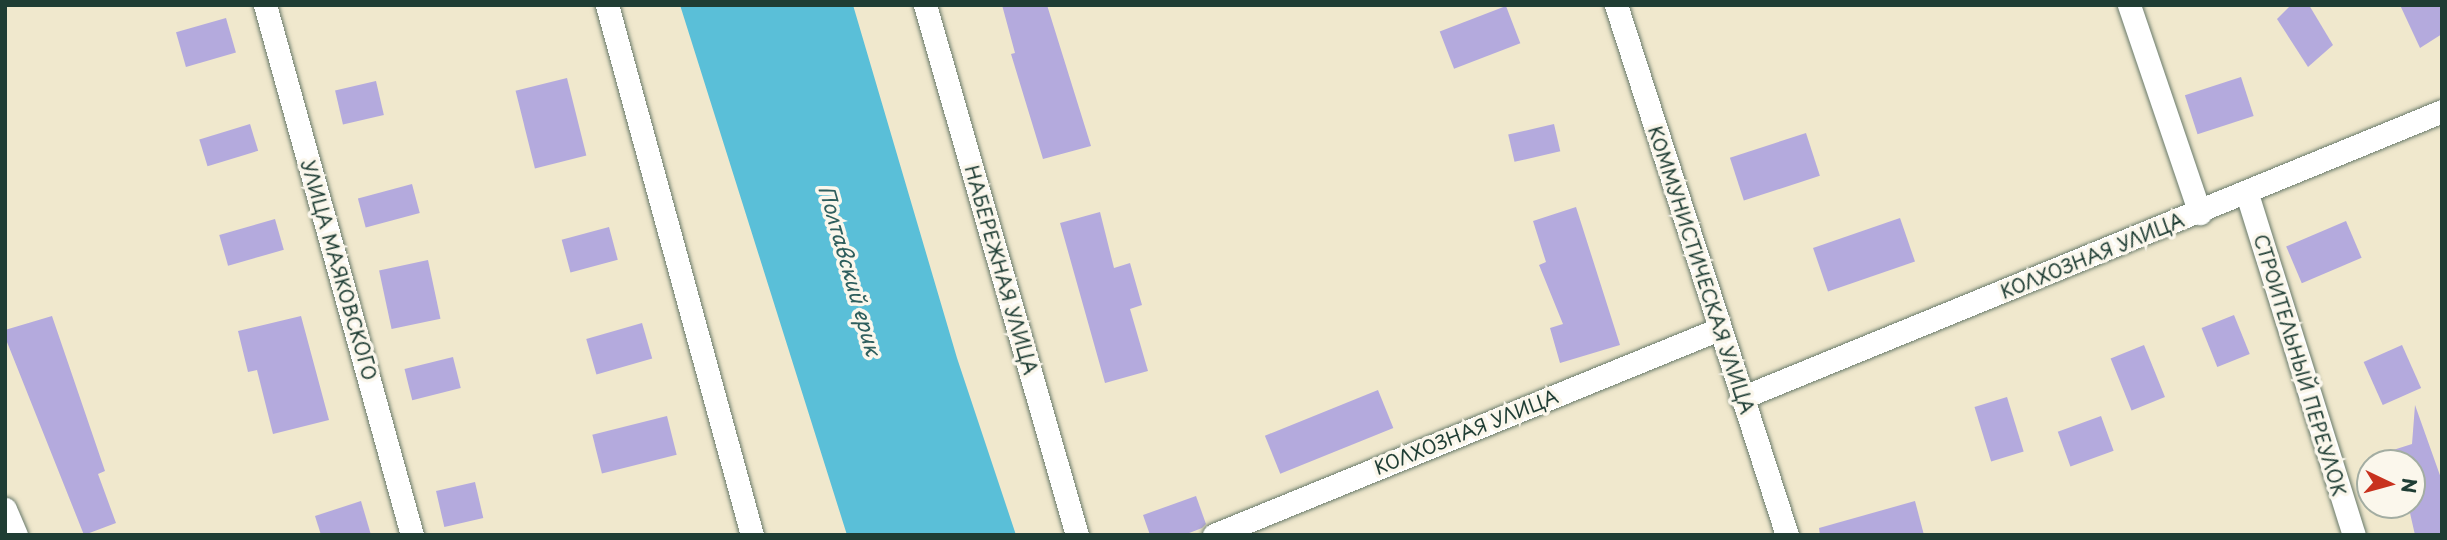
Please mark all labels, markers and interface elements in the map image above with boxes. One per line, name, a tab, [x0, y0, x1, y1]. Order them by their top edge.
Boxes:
street label: КОММУНИСТИЧЕСКАЯ УЛИЦА	[1644, 123, 1758, 417]
street label: УЛИЦА МАЯКОВСКОГО	[297, 157, 381, 383]
street label: НАБЕРЕЖНАЯ УЛИЦА	[960, 163, 1042, 377]
water label: Полтавский ерик	[814, 181, 888, 359]
street label: КОЛХОЗНАЯ УЛИЦА	[1997, 209, 2187, 303]
street label: СТРОИТЕЛЬНЫЙ ПЕРЕУЛОК	[2249, 231, 2351, 499]
street label: КОЛХОЗНАЯ УЛИЦА	[1371, 385, 1561, 479]
north arrow	[2356, 449, 2426, 519]
text: N	[2395, 477, 2425, 494]

